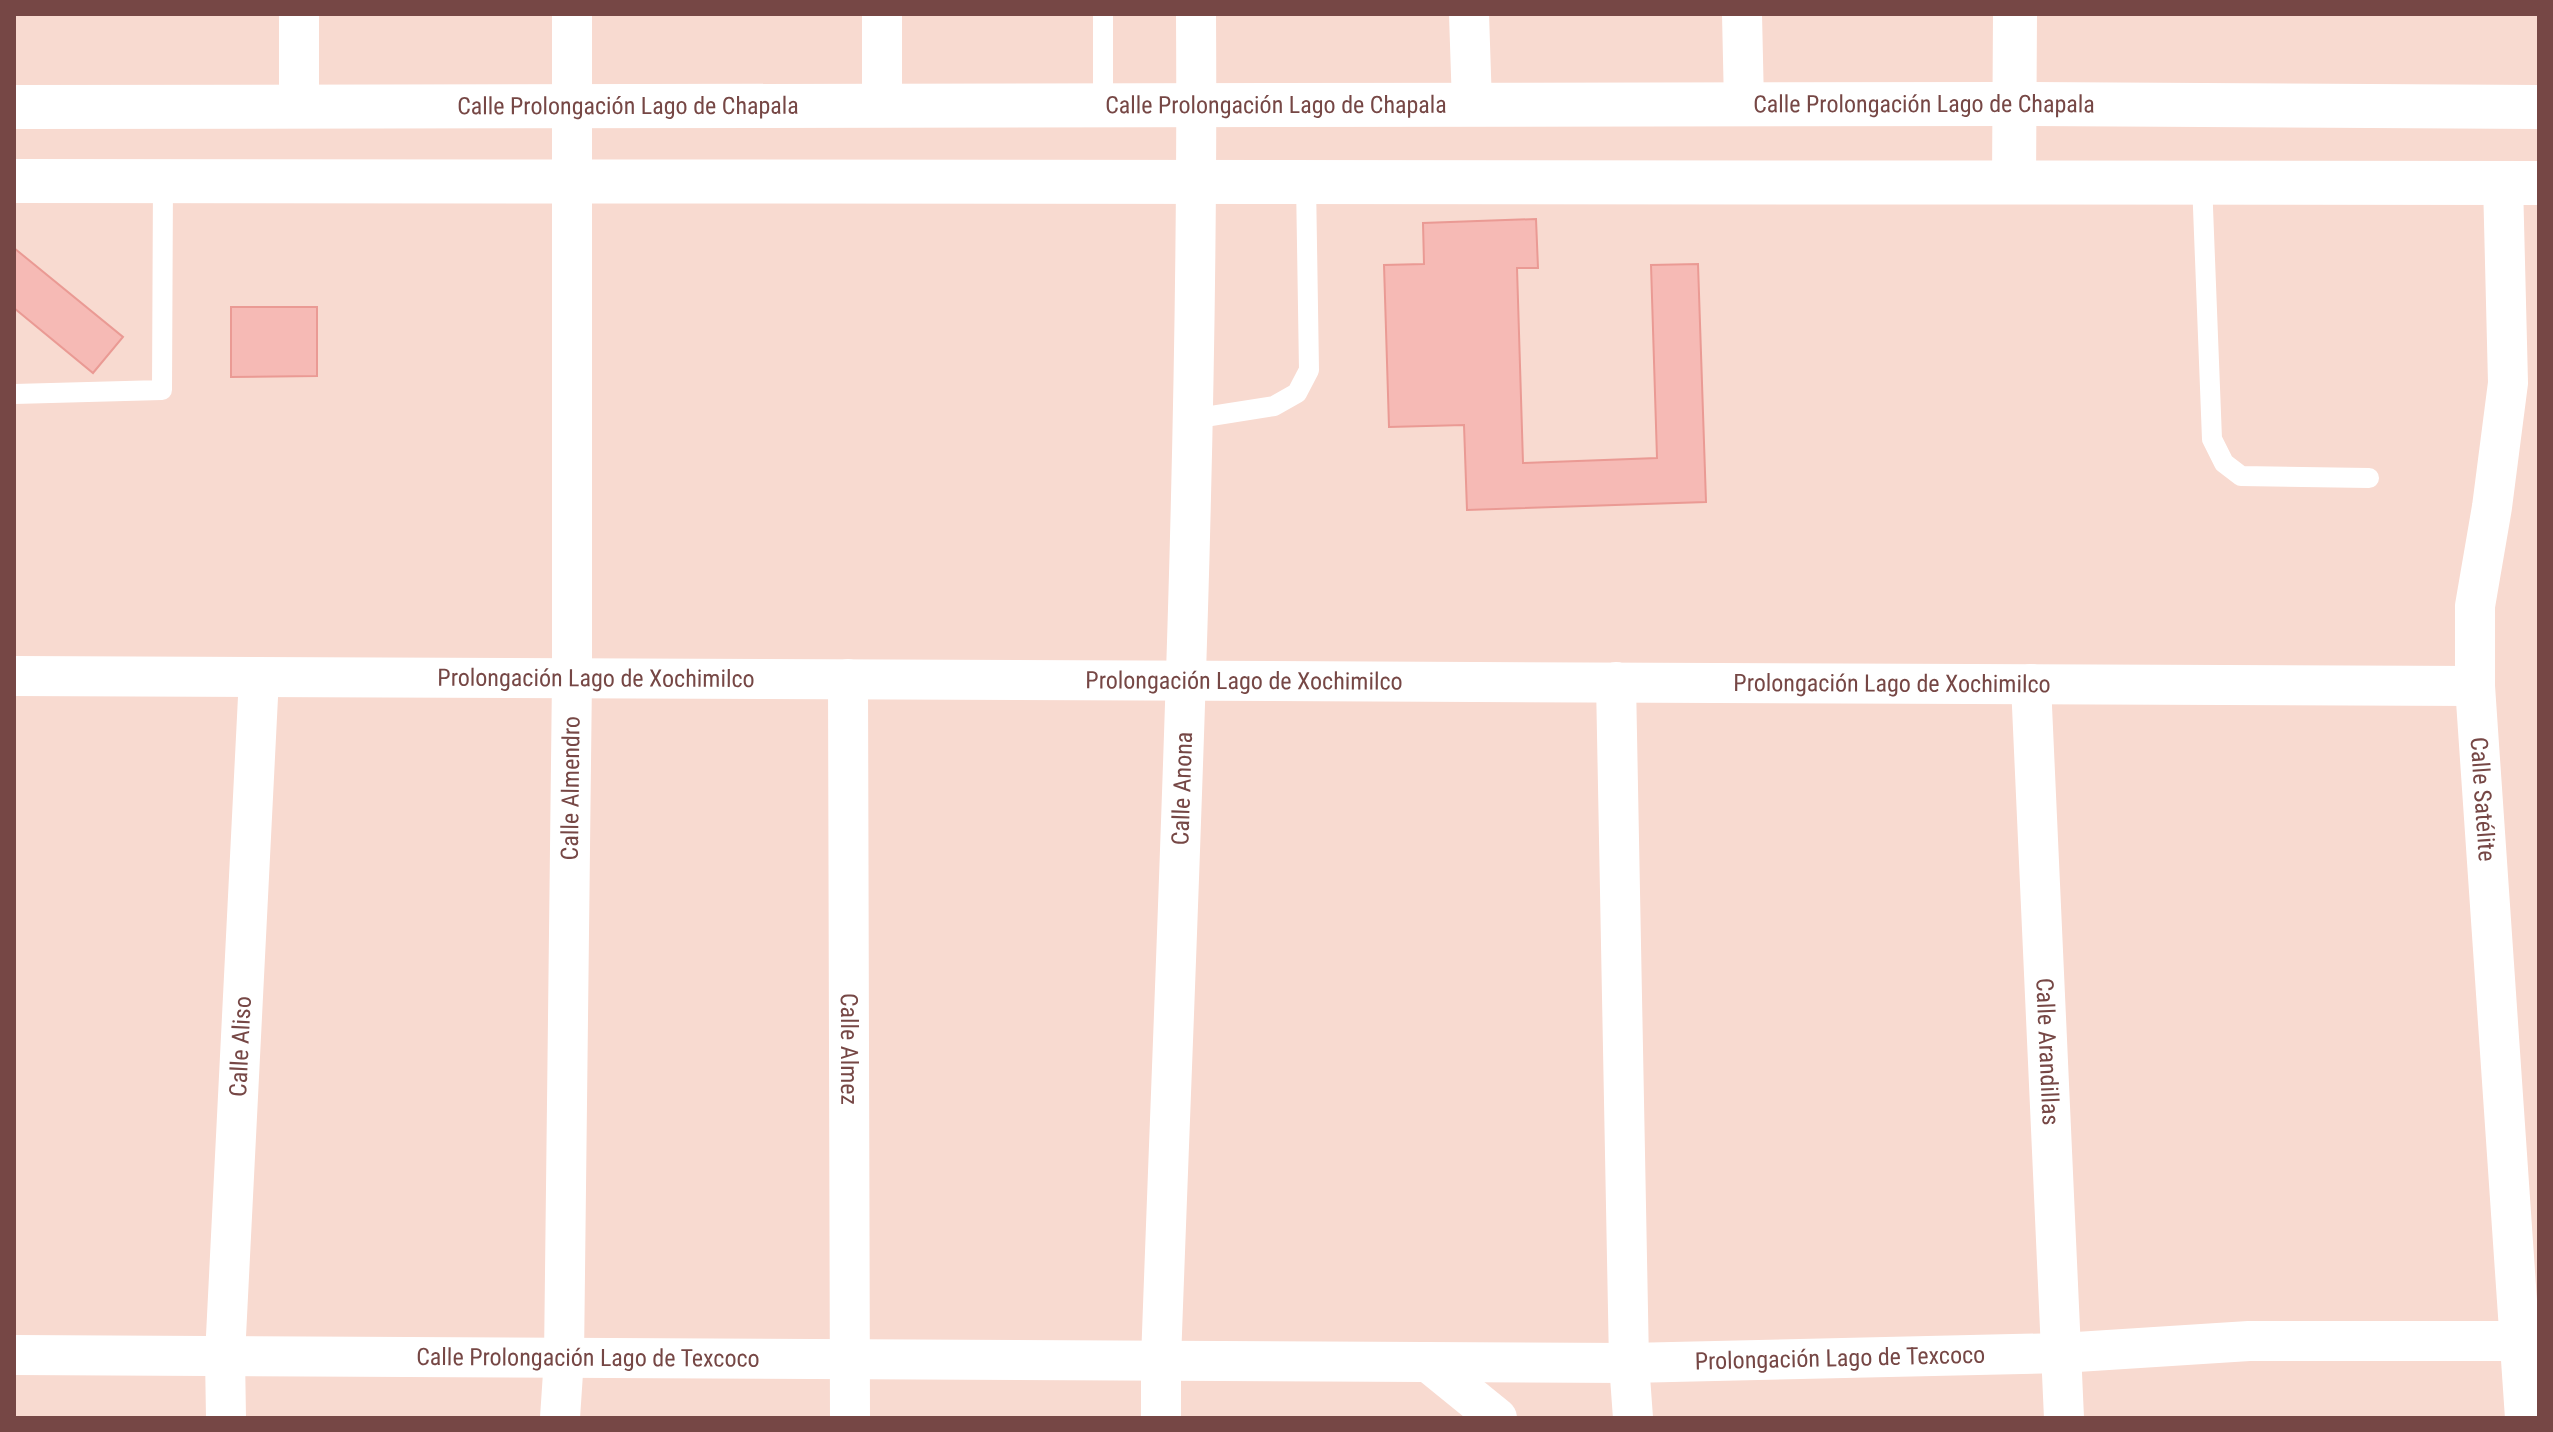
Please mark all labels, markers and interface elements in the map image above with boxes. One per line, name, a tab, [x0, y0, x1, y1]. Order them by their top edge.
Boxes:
street label: Calle Prolongación Lago de Chapala	[1753, 90, 2095, 118]
street label: Calle Prolongación Lago de Chapala	[1105, 91, 1447, 119]
street label: Calle Prolongación Lago de Chapala	[457, 92, 799, 120]
street label: Prolongación Lago de Xochimilco	[437, 664, 755, 693]
street label: Prolongación Lago de Xochimilco	[1085, 666, 1403, 696]
street label: Prolongación Lago de Xochimilco	[1733, 669, 2051, 698]
street label: Calle Almendro	[556, 716, 586, 860]
street label: Calle Anona	[1166, 731, 1198, 846]
street label: Calle Satélite	[2465, 736, 2501, 862]
street label: Calle Arandillas	[2030, 977, 2065, 1126]
street label: Calle Almez	[835, 993, 863, 1105]
street label: Calle Aliso	[224, 995, 257, 1097]
street label: Prolongación Lago de Texcoco	[1694, 1341, 1985, 1375]
street label: Calle Prolongación Lago de Texcoco	[416, 1343, 760, 1373]

